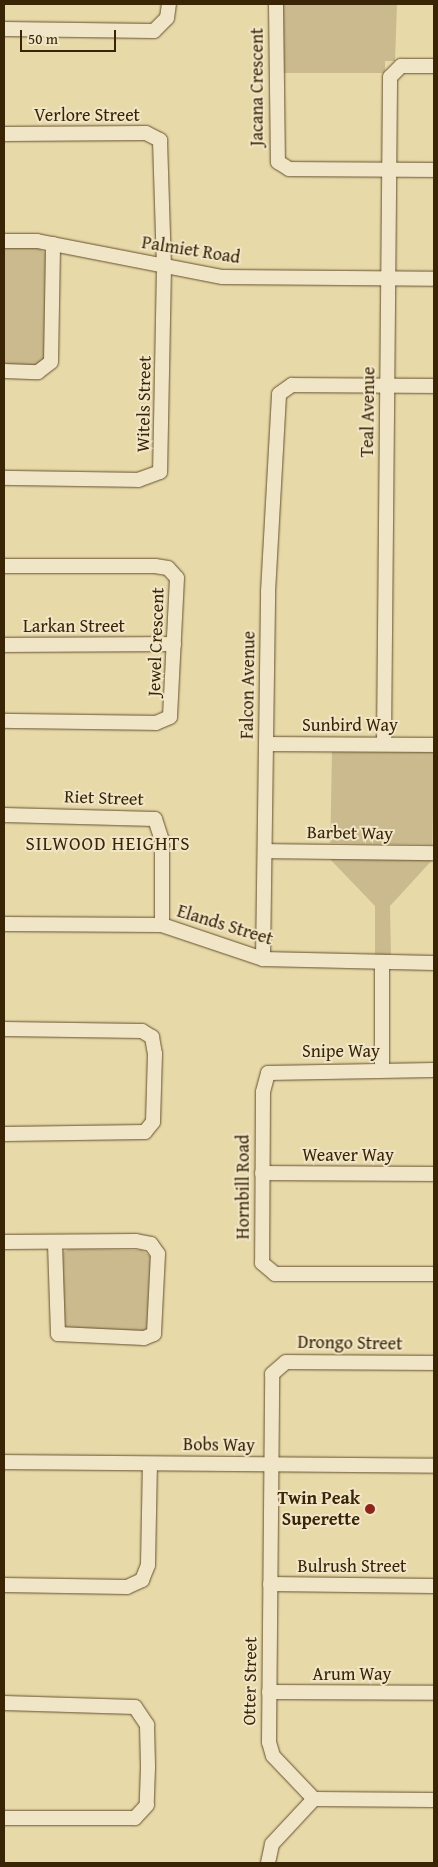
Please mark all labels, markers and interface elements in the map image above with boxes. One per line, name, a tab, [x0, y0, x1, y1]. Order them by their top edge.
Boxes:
scale bar	[22, 20, 119, 52]
text: 50 m	[28, 28, 58, 49]
street label: Jacana Crescent	[246, 28, 268, 146]
street label: Verlore Street	[34, 104, 140, 126]
street label: Palmiet Road	[140, 232, 242, 268]
street label: Witels Street	[132, 355, 156, 453]
street label: Teal Avenue	[356, 366, 380, 458]
street label: Jewel Crescent	[143, 587, 169, 697]
street label: Larkan Street	[23, 615, 125, 637]
street label: Falcon Avenue	[236, 631, 260, 739]
street label: Sunbird Way	[302, 714, 398, 736]
street label: Riet Street	[64, 786, 144, 810]
street label: Barbet Way	[307, 821, 393, 845]
district label: SILWOOD HEIGHTS	[24, 833, 192, 855]
street label: Elands Street	[174, 900, 276, 950]
street label: Snipe Way	[302, 1040, 380, 1062]
street label: Hornbill Road	[232, 1135, 254, 1239]
street label: Weaver Way	[302, 1144, 394, 1166]
street label: Drongo Street	[297, 1331, 403, 1355]
street label: Bobs Way	[183, 1434, 255, 1456]
place label: Twin Peak Superette	[277, 1488, 360, 1530]
marker: Twin Peak Superette	[364, 1503, 376, 1515]
street label: Bulrush Street	[298, 1555, 406, 1577]
street label: Otter Street	[238, 1636, 262, 1726]
street label: Arum Way	[313, 1663, 391, 1685]

